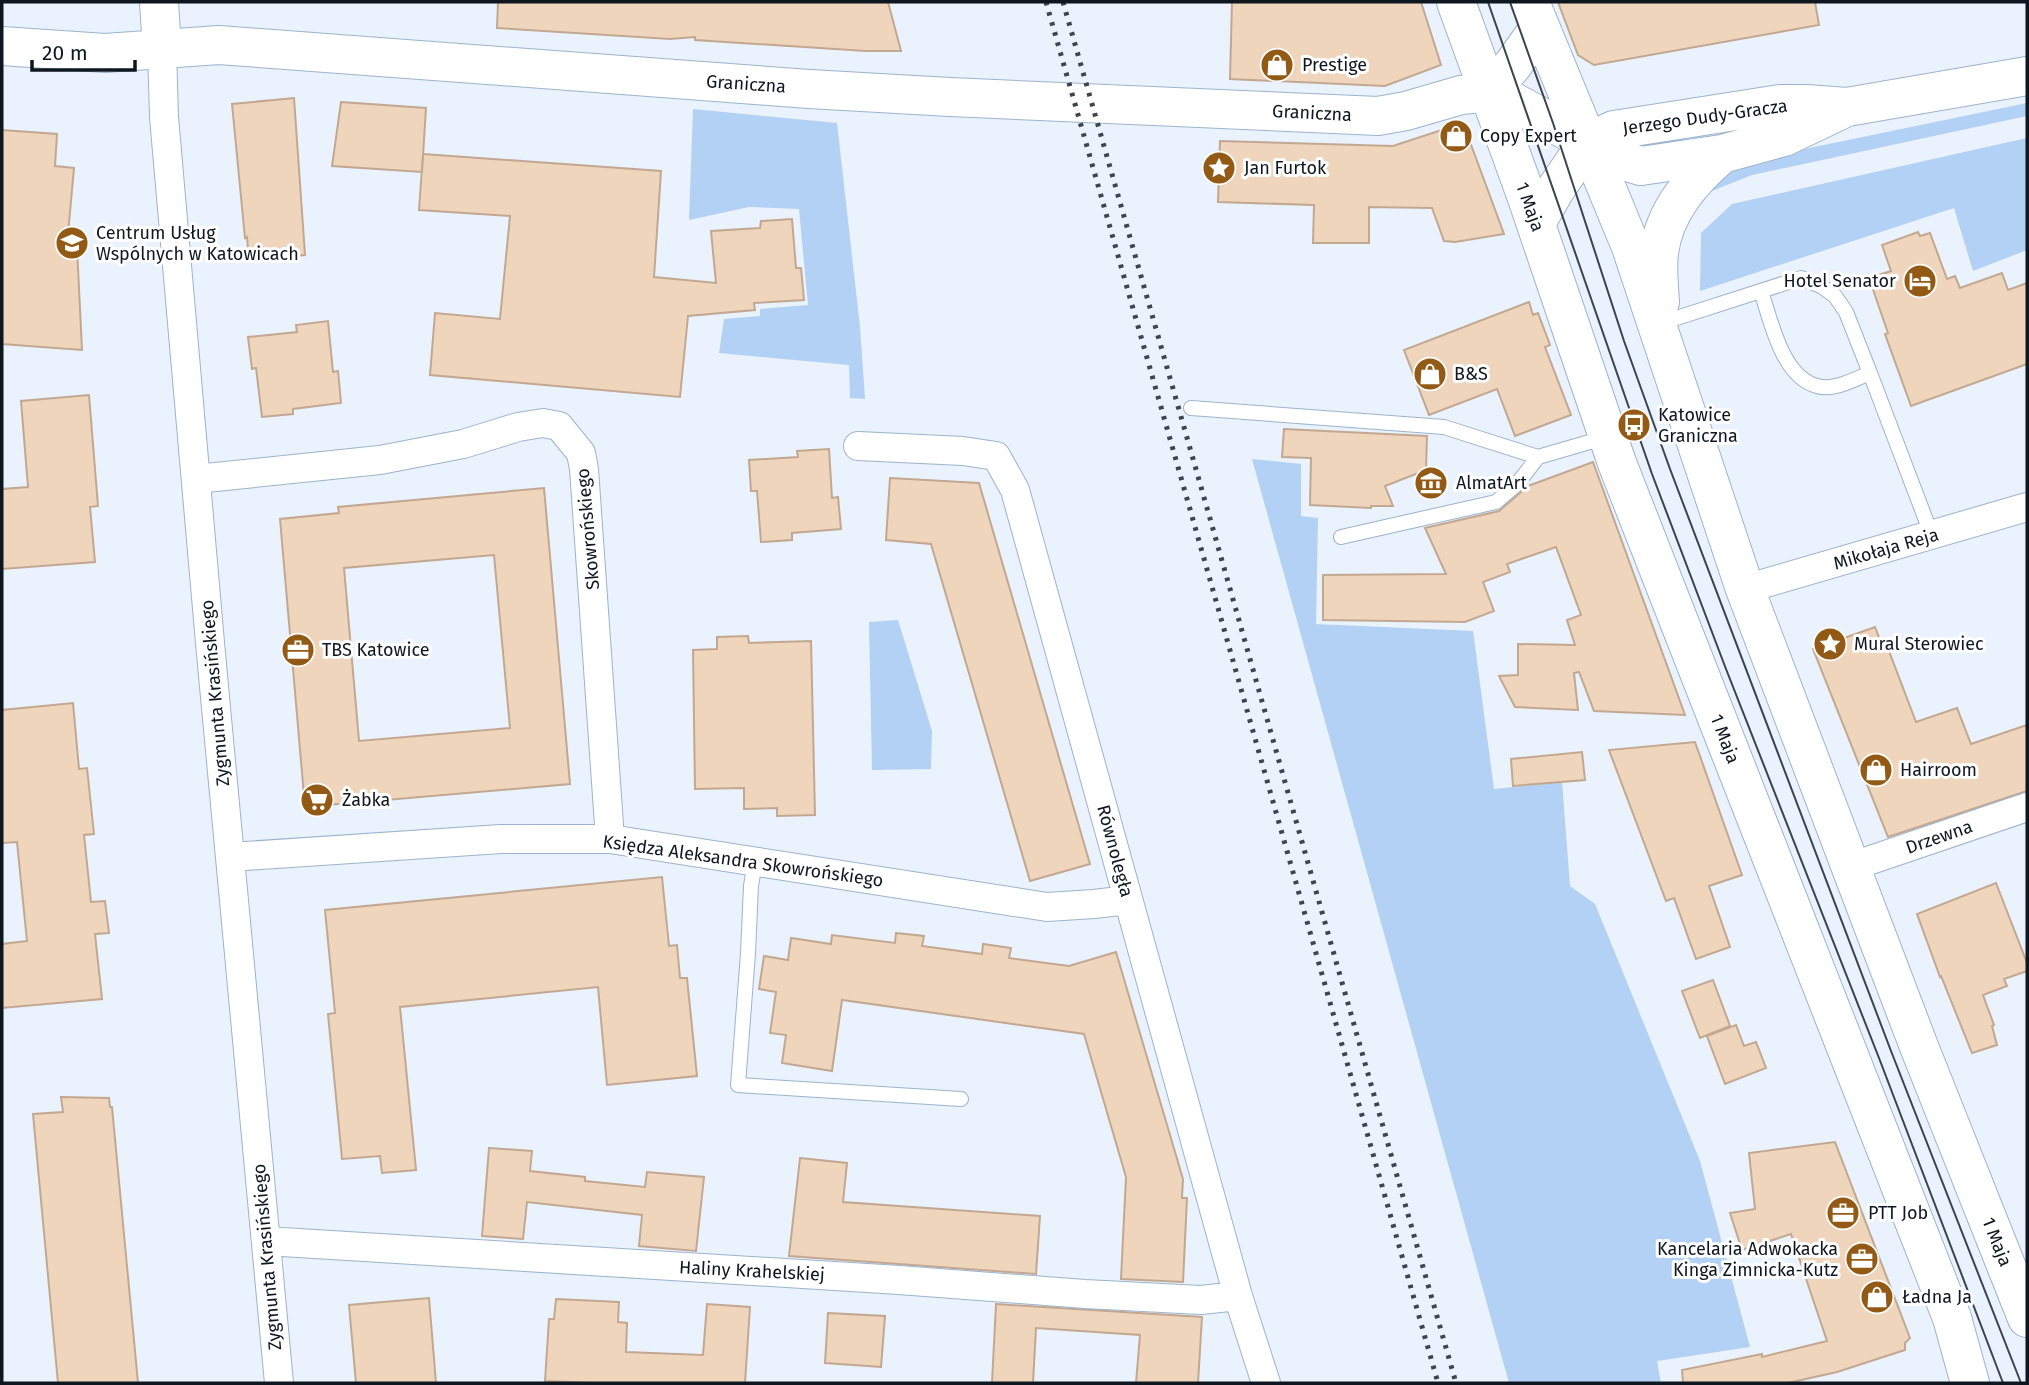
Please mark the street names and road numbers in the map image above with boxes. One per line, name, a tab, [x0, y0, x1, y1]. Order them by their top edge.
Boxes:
street label: Graniczna	[705, 70, 787, 98]
street label: Jerzego Dudy-Gracza	[1621, 95, 1789, 139]
street label: Graniczna	[1272, 100, 1352, 126]
street label: 1 Maja	[1511, 179, 1549, 235]
street label: Skowrońskiego	[572, 467, 604, 591]
street label: Mikołaja Reja	[1831, 523, 1941, 575]
street label: Zygmunta Krasińskiego	[196, 599, 234, 787]
street label: 1 Maja	[1706, 711, 1744, 767]
street label: Równoległa	[1092, 802, 1138, 900]
street label: Drzewna	[1903, 815, 1975, 859]
street label: Księdza Aleksandra Skowrońskiego	[601, 830, 885, 892]
street label: Zygmunta Krasińskiego	[248, 1163, 286, 1351]
street label: 1 Maja	[1977, 1214, 2017, 1270]
street label: Haliny Krahelskiej	[678, 1256, 826, 1286]

